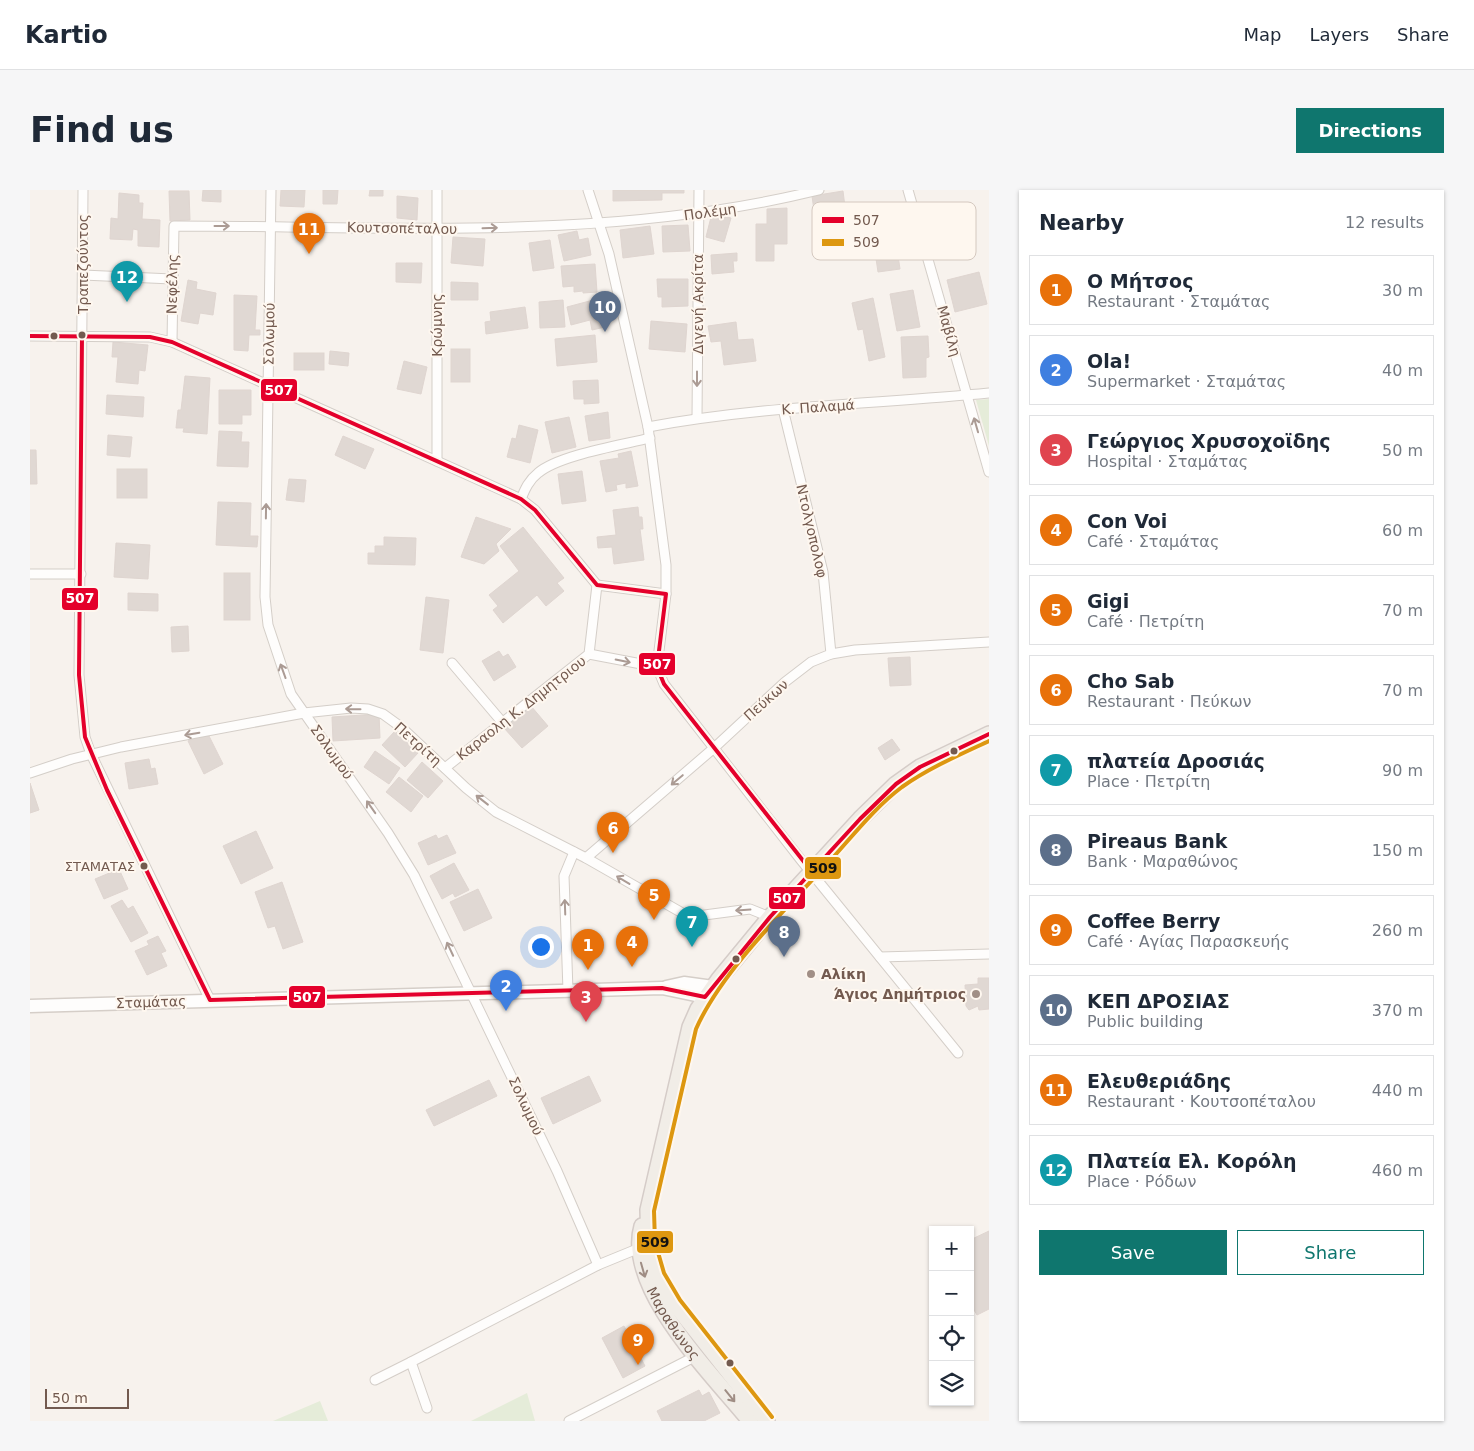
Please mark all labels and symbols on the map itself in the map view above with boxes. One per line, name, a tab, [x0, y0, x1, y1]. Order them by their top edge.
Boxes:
street label: Πολέμη	[683, 200, 737, 224]
legend	[812, 202, 976, 260]
text: 507	[853, 212, 880, 228]
pin: 11	[293, 213, 325, 254]
street label: Τραπεζούντος	[75, 214, 91, 315]
street label: Κουτσοπέταλου	[347, 219, 457, 237]
one-way arrow	[214, 221, 230, 231]
one-way arrow	[482, 223, 498, 233]
text: 509	[853, 234, 880, 250]
street label: Νεφέλης	[163, 254, 181, 314]
street label: Διγενή Ακρίτα	[690, 254, 706, 354]
pin: 12	[111, 261, 143, 302]
pin: 10	[589, 291, 621, 332]
street label: Κρώμνης	[429, 293, 445, 357]
street label: Σολωμού	[260, 302, 278, 366]
street label: Μαβίλη	[934, 304, 964, 358]
unlabelled marker	[77, 330, 87, 340]
unlabelled marker	[49, 331, 59, 341]
one-way arrow	[692, 370, 702, 386]
line badge: 507	[260, 378, 298, 402]
text: 507	[264, 382, 294, 398]
street label: Κ. Παλαμά	[781, 396, 855, 418]
one-way arrow	[970, 418, 980, 434]
street label: Ντολγοπολοφ	[793, 483, 831, 579]
one-way arrow	[261, 504, 271, 520]
line badge: 507	[61, 587, 99, 611]
text: 507	[65, 590, 95, 606]
line badge: 507	[638, 652, 676, 676]
street label: Καραολη Κ. Δημητριου	[453, 653, 589, 763]
text: 507	[642, 656, 672, 672]
one-way arrow	[615, 657, 631, 666]
one-way arrow	[278, 664, 287, 680]
street label: Πεύκων	[741, 676, 792, 724]
one-way arrow	[345, 704, 361, 714]
street label: Πετρίτη	[391, 719, 445, 769]
street label: Σολωμού	[307, 722, 357, 782]
one-way arrow	[185, 729, 201, 739]
unlabelled marker	[949, 746, 959, 756]
one-way arrow	[670, 774, 683, 785]
one-way arrow	[475, 795, 488, 806]
one-way arrow	[365, 801, 376, 815]
pin: 6	[597, 812, 629, 853]
line badge: 509	[804, 856, 842, 880]
place label: ΣΤΑΜΑΤΑΣ	[65, 859, 135, 874]
text: 509	[808, 860, 838, 876]
marker: ΣΤΑΜΑΤΑΣ	[139, 861, 149, 871]
one-way arrow	[616, 874, 630, 884]
pin: 5	[638, 879, 670, 920]
line badge: 507	[768, 886, 806, 910]
text: 507	[772, 890, 802, 906]
one-way arrow	[561, 899, 570, 915]
one-way arrow	[736, 905, 752, 914]
pin: 7	[676, 906, 708, 947]
pin: 8	[768, 916, 800, 957]
pin: 4	[616, 926, 648, 967]
pin: 1	[572, 929, 604, 970]
your location	[528, 934, 554, 960]
one-way arrow	[445, 942, 454, 957]
unlabelled marker	[731, 954, 741, 964]
place label: Αλίκη	[821, 966, 866, 982]
marker: Αλίκη	[805, 968, 817, 980]
pin: 2	[490, 970, 522, 1011]
pin: 3	[570, 981, 602, 1022]
line badge: 507	[288, 985, 326, 1009]
place label: Άγιος Δημήτριος	[834, 986, 966, 1002]
marker: Άγιος Δημήτριος	[970, 988, 982, 1000]
text: 507	[292, 989, 322, 1005]
street label: Σταμάτας	[115, 993, 187, 1011]
street label: Σολωμού	[505, 1074, 547, 1138]
line badge: 509	[636, 1230, 674, 1254]
text: 509	[640, 1234, 670, 1250]
one-way arrow	[639, 1261, 648, 1277]
street label: Μαραθώνος	[644, 1284, 703, 1363]
pin: 9	[622, 1324, 654, 1365]
unlabelled marker	[725, 1358, 735, 1368]
scale bar	[45, 1386, 129, 1409]
one-way arrow	[724, 1389, 735, 1402]

